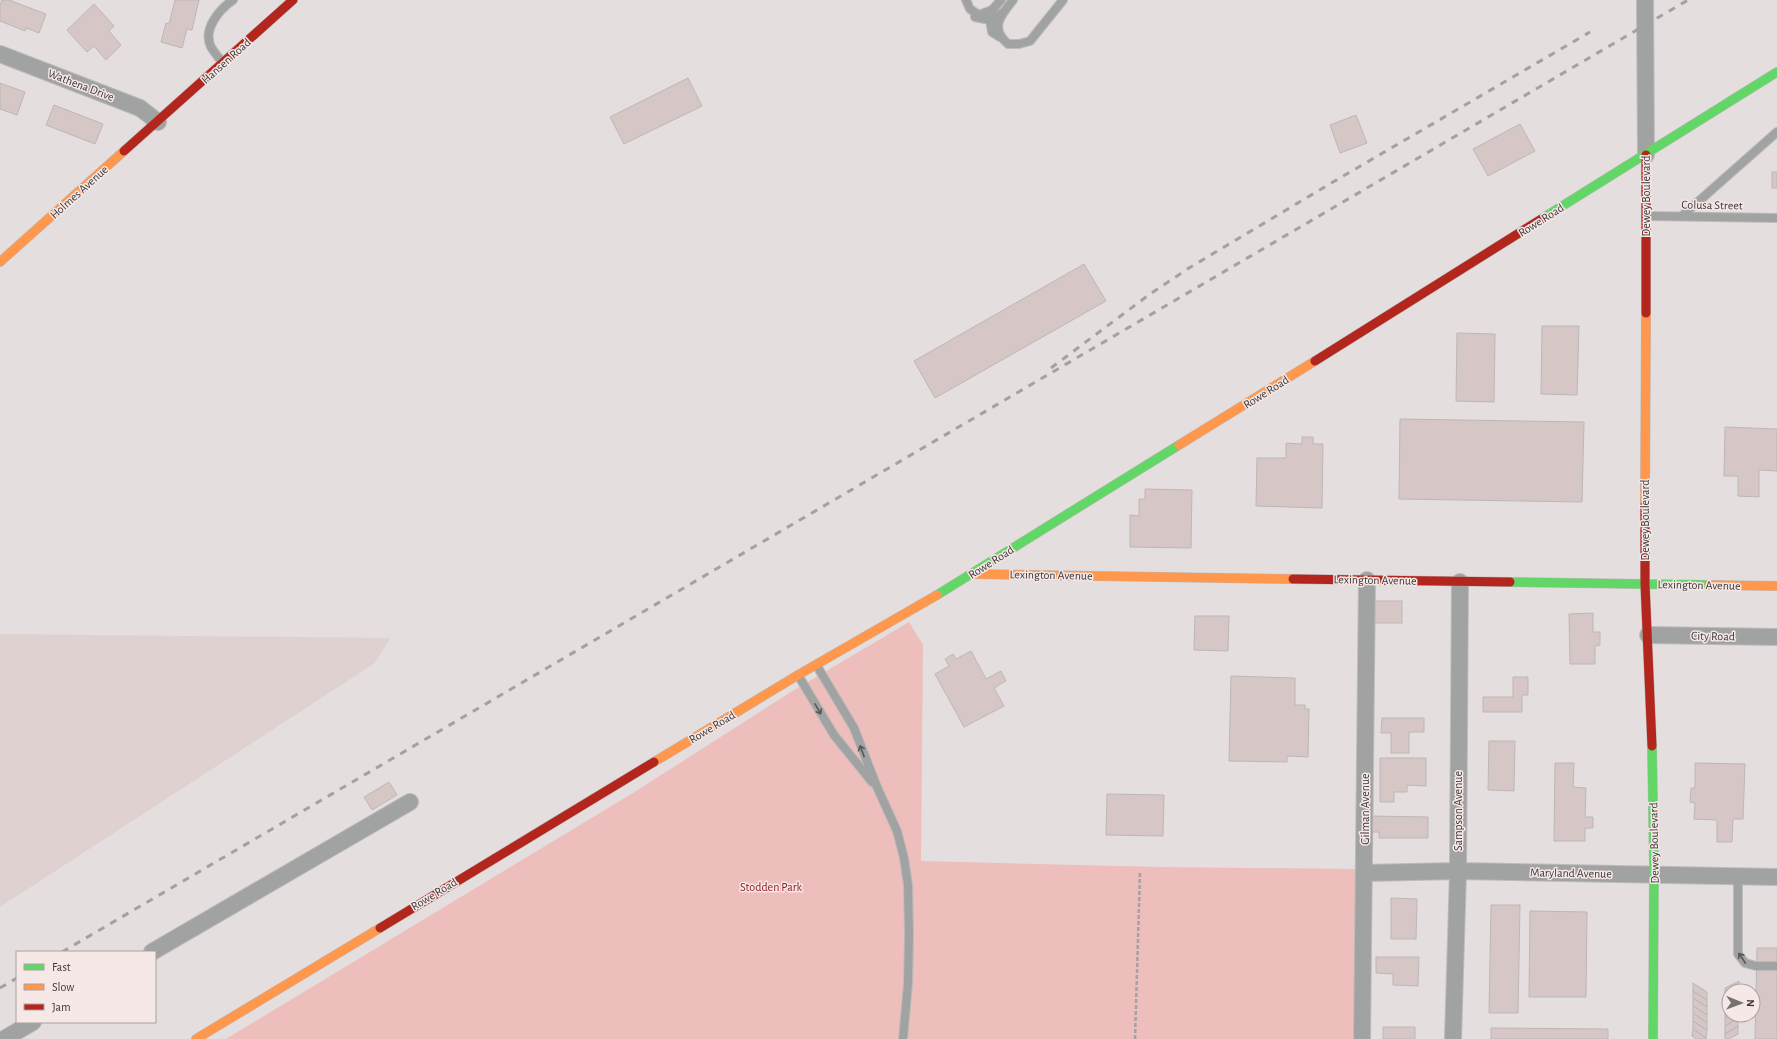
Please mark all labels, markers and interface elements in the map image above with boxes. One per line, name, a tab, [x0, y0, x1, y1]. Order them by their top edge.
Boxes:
street label: Hansen Road	[199, 36, 253, 86]
street label: Wathena Drive	[46, 67, 116, 103]
street label: Dewey Boulevard	[1640, 155, 1653, 237]
street label: Holmes Avenue	[48, 163, 110, 221]
street label: Colusa Street	[1681, 198, 1743, 212]
street label: Rowe Road	[1516, 201, 1566, 239]
street label: Rowe Road	[1241, 373, 1291, 411]
street label: Dewey Boulevard	[1639, 479, 1652, 561]
street label: Rowe Road	[966, 543, 1016, 581]
street label: Lexington Avenue	[1009, 568, 1093, 582]
street label: Lexington Avenue	[1333, 573, 1417, 587]
street label: Lexington Avenue	[1657, 578, 1741, 592]
street label: City Road	[1691, 630, 1735, 643]
one-way arrow	[815, 703, 823, 715]
street label: Rowe Road	[687, 709, 737, 745]
one-way arrow	[858, 745, 866, 757]
street label: Sampson Avenue	[1452, 771, 1464, 851]
street label: Gilman Avenue	[1359, 773, 1371, 845]
street label: Dewey Boulevard	[1647, 802, 1662, 884]
street label: Maryland Avenue	[1530, 866, 1612, 881]
street label: Rowe Road	[409, 876, 459, 912]
park label: Stodden Park	[740, 881, 803, 893]
legend	[16, 951, 156, 1023]
one-way arrow	[1737, 952, 1746, 963]
text: Fast	[52, 961, 71, 973]
text: Slow	[52, 981, 74, 993]
north arrow	[1721, 983, 1761, 1023]
text: N	[1745, 999, 1756, 1007]
text: Jam	[52, 1001, 71, 1013]

